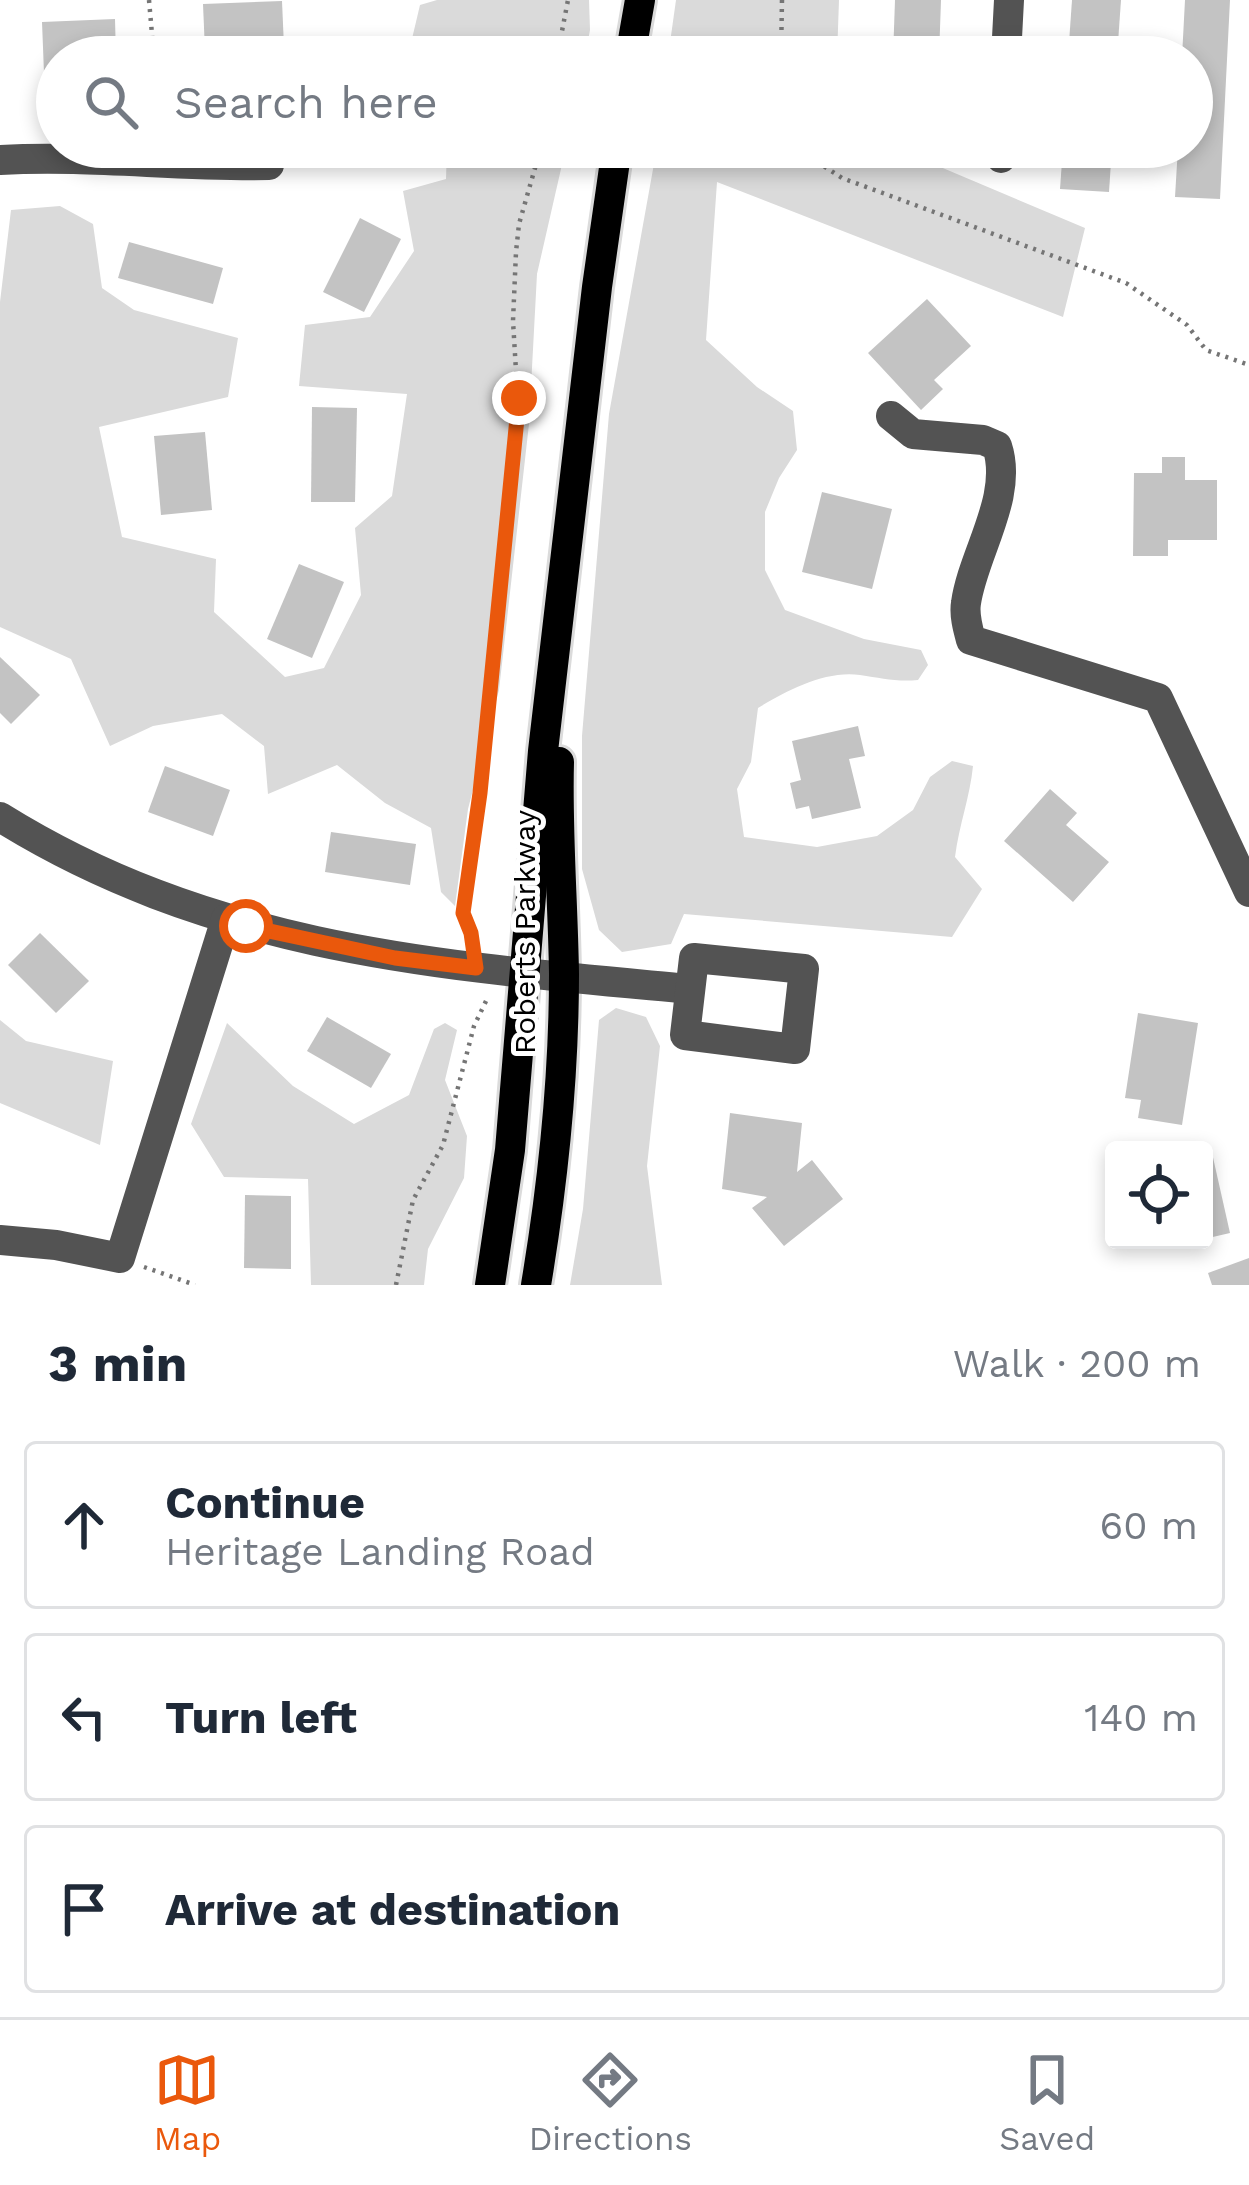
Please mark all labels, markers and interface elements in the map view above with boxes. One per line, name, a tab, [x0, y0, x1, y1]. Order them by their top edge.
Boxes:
search box	[36, 36, 1213, 168]
icon: search	[78, 69, 144, 135]
text: Search here	[174, 76, 438, 129]
route end	[492, 371, 546, 425]
street label: Roberts Parkway	[507, 809, 542, 1054]
route start	[219, 899, 273, 953]
map controls	[1105, 1141, 1213, 1249]
button: locate	[1105, 1141, 1213, 1249]
text: 3 min	[48, 1334, 187, 1393]
text: Walk · 200 m	[953, 1341, 1201, 1386]
text: Continue	[165, 1476, 365, 1529]
icon: ahead	[51, 1492, 117, 1558]
text: 60 m	[1100, 1503, 1198, 1548]
text: Heritage Landing Road	[165, 1529, 595, 1574]
icon: left	[51, 1684, 117, 1750]
text: Turn left	[165, 1691, 357, 1744]
text: 140 m	[1084, 1695, 1198, 1740]
icon: arrive	[51, 1876, 117, 1942]
text: Arrive at destination	[165, 1883, 620, 1936]
tab: Map	[154, 2047, 221, 2158]
tab: Directions	[529, 2047, 692, 2158]
tab: Saved	[999, 2047, 1095, 2158]

